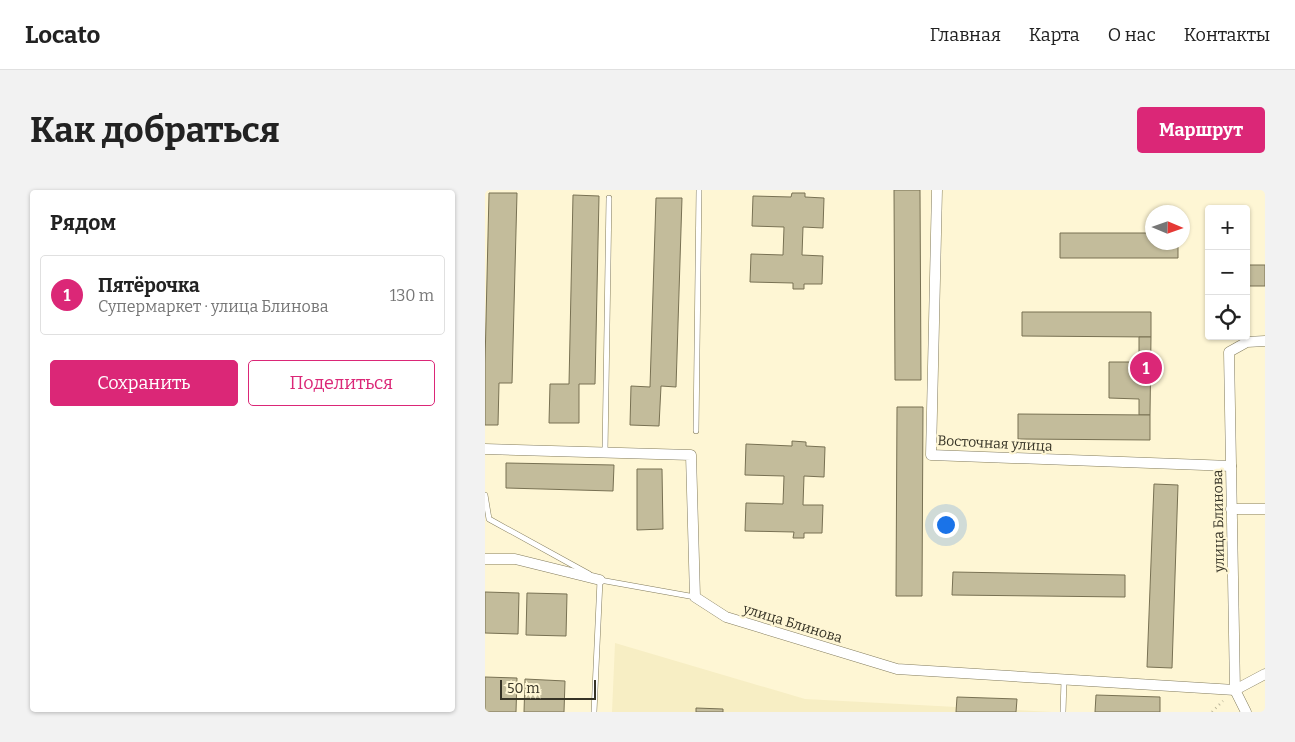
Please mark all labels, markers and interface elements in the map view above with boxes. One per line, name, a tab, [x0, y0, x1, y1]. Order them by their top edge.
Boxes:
text: Locato	[25, 21, 100, 49]
text: Главная	[930, 24, 1001, 46]
text: Карта	[1029, 24, 1080, 46]
text: О нас	[1108, 24, 1156, 46]
text: Контакты	[1184, 24, 1270, 46]
button: Маршрут	[1137, 107, 1265, 153]
text: Как добраться	[30, 109, 280, 151]
north arrow	[1145, 205, 1190, 250]
map controls	[1205, 205, 1250, 340]
button: +	[1205, 205, 1250, 250]
text: Рядом	[50, 210, 116, 236]
button: −	[1205, 250, 1250, 295]
text: Пятёрочка	[98, 274, 200, 297]
text: 1	[64, 286, 70, 305]
text: 130 m	[390, 286, 434, 305]
button: locate	[1205, 295, 1250, 340]
text: Супермаркет · улица Блинова	[98, 297, 329, 316]
pin: 1	[1130, 349, 1162, 387]
button: Сохранить	[50, 360, 238, 406]
button: Поделиться	[248, 360, 435, 406]
street label: Восточная улица	[937, 432, 1053, 455]
street label: улица Блинова	[1209, 469, 1228, 574]
your location	[933, 512, 959, 538]
street label: улица Блинова	[740, 600, 845, 647]
scale bar	[500, 677, 596, 700]
text: 50 m	[507, 680, 540, 697]

